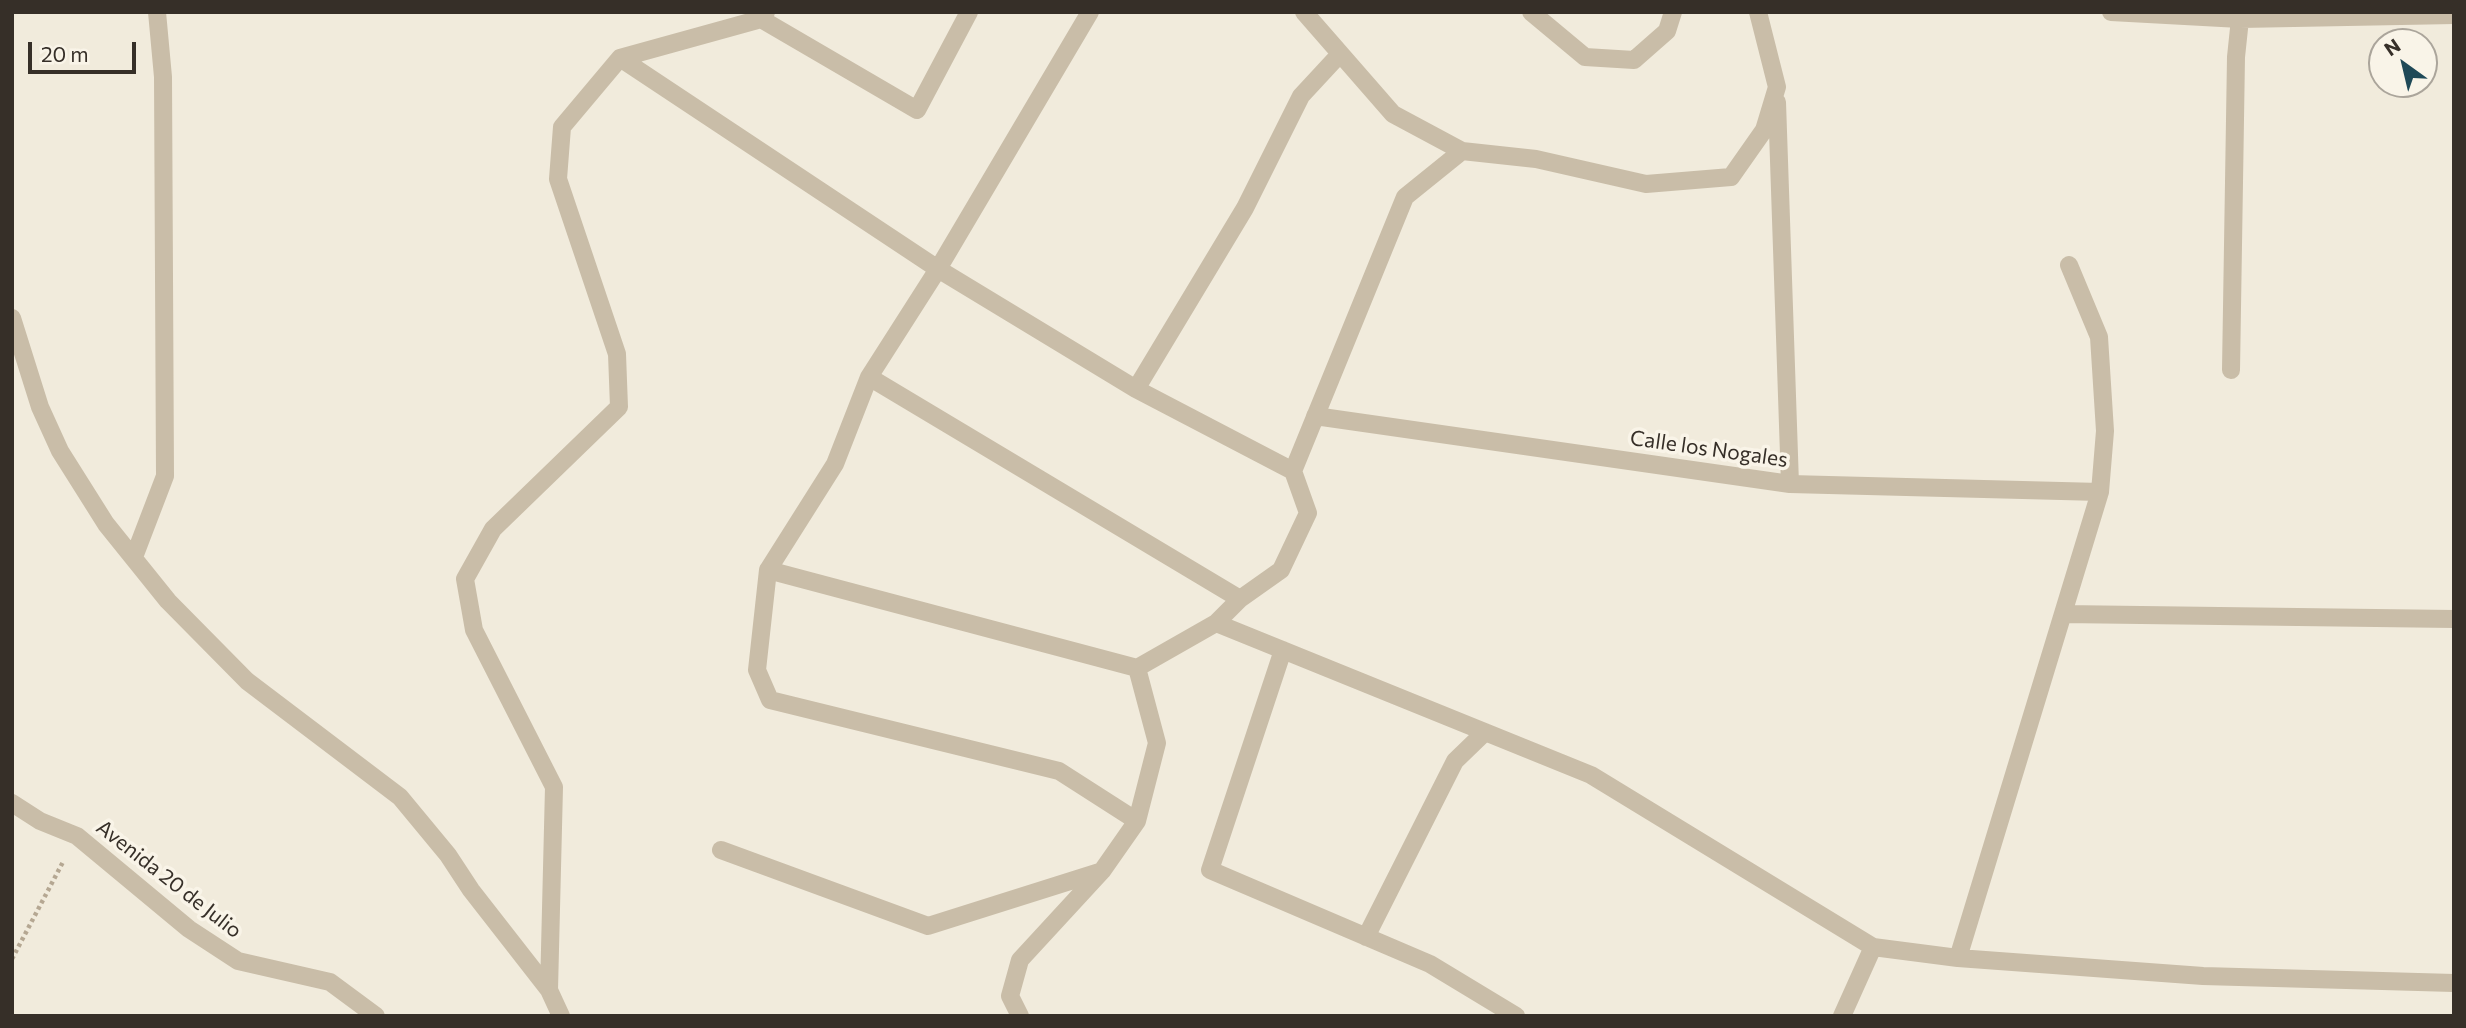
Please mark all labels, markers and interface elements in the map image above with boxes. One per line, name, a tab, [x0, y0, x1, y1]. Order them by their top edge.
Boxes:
scale bar	[32, 28, 140, 72]
north arrow	[2368, 28, 2438, 98]
text: N	[2380, 33, 2404, 60]
text: 20 m	[41, 41, 89, 66]
street label: Calle los Nogales	[1629, 425, 1789, 473]
street label: Avenida 20 de Julio	[91, 814, 247, 944]

